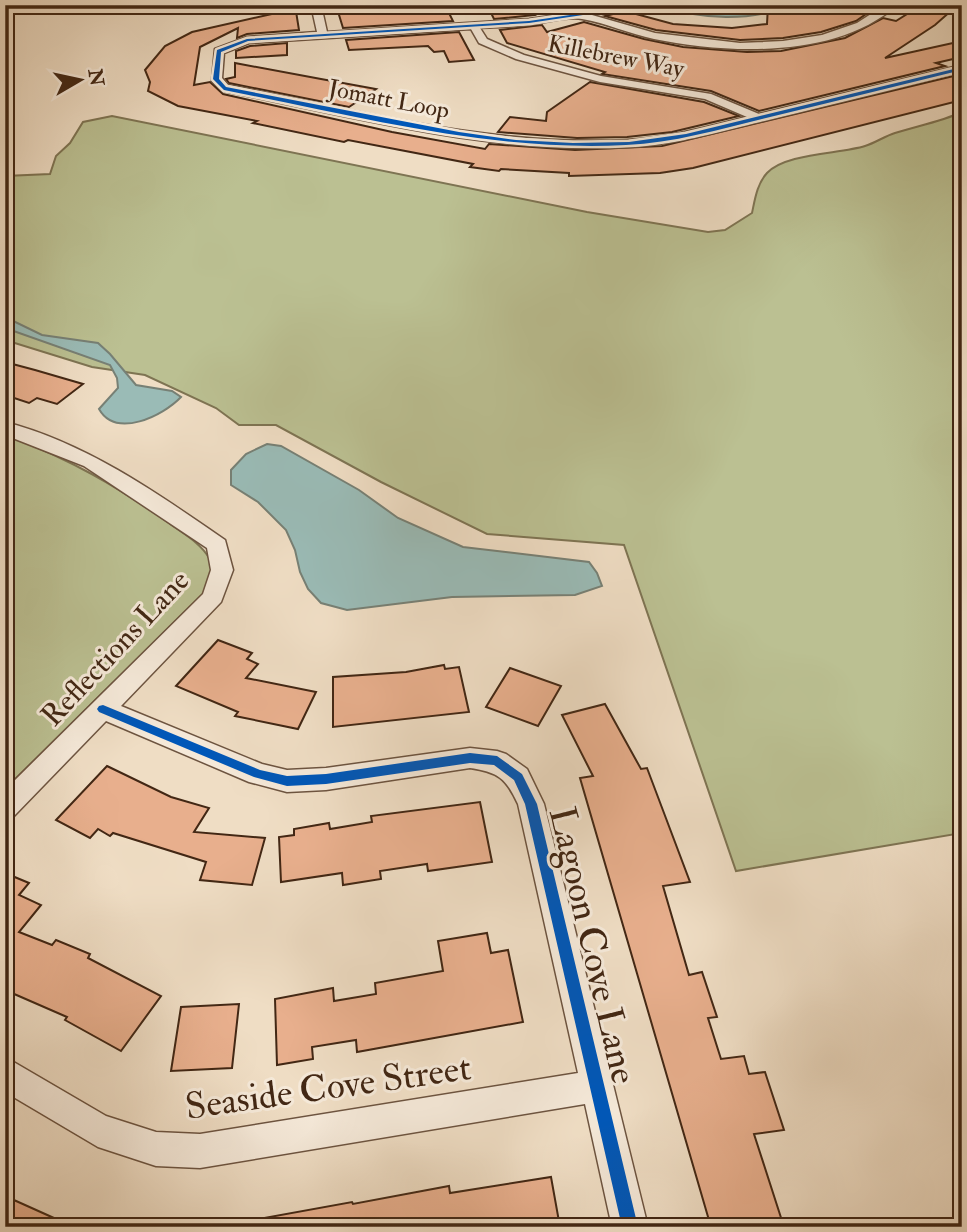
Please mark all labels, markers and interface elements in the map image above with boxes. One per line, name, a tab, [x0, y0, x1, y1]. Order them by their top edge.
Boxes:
street label: Killebrew Way	[545, 28, 687, 85]
north arrow	[46, 46, 116, 116]
text: N	[82, 66, 109, 89]
street label: Jomatt Loop	[325, 72, 452, 126]
street label: Reflections Lane	[34, 563, 197, 734]
street label: Lagoon Cove Lane	[538, 802, 647, 1088]
street label: Seaside Cove Street	[182, 1044, 474, 1131]

